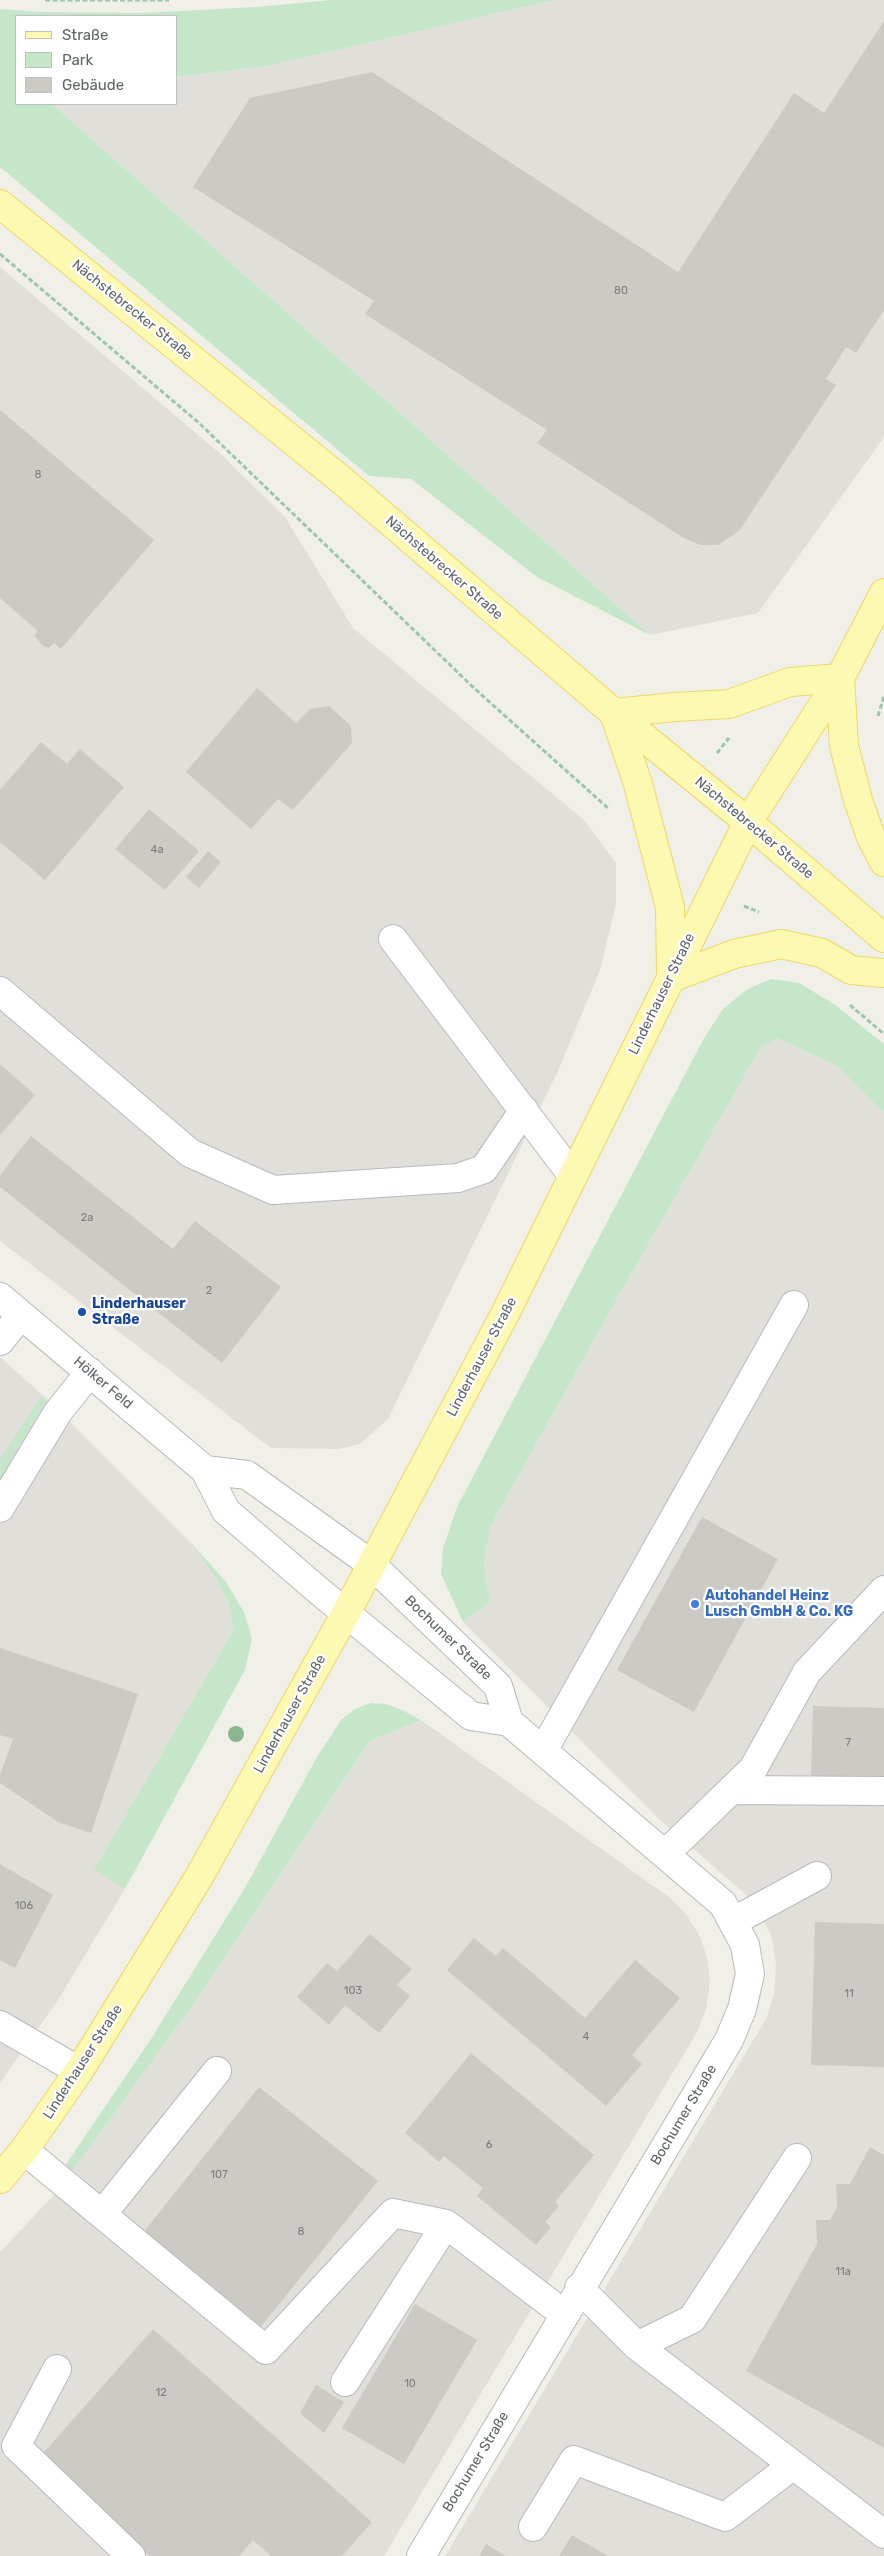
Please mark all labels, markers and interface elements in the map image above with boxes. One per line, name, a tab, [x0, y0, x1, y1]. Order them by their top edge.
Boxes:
legend	[15, 15, 178, 105]
text: Straße	[62, 26, 108, 44]
text: Park	[62, 51, 93, 69]
text: Gebäude	[62, 76, 124, 94]
street label: Nächstebrecker Straße	[68, 256, 196, 364]
house number: 80	[614, 284, 628, 298]
house number: 8	[35, 468, 41, 482]
street label: Nächstebrecker Straße	[382, 512, 506, 624]
street label: Nächstebrecker Straße	[691, 773, 817, 883]
house number: 4a	[151, 843, 163, 857]
street label: Linderhauser Straße	[625, 931, 699, 1057]
house number: 2a	[81, 1211, 93, 1225]
house number: 2	[206, 1284, 212, 1298]
street label: Linderhauser Straße	[443, 1294, 521, 1420]
place label: Linderhauser Straße	[92, 1296, 186, 1328]
marker: Linderhauser Straße	[76, 1306, 88, 1318]
street label: Hölker Feld	[70, 1353, 136, 1413]
place label: Autohandel Heinz Lusch GmbH & Co. KG	[705, 1588, 853, 1620]
street label: Bochumer Straße	[401, 1592, 495, 1684]
marker: Autohandel Heinz Lusch GmbH & Co. KG	[689, 1598, 701, 1610]
street label: Linderhauser Straße	[250, 1652, 330, 1776]
house number: 7	[845, 1736, 851, 1750]
house number: 106	[15, 1899, 33, 1913]
house number: 103	[344, 1984, 362, 1998]
house number: 11	[844, 1987, 854, 2001]
street label: Linderhauser Straße	[40, 2002, 126, 2122]
house number: 4	[583, 2030, 589, 2044]
street label: Bochumer Straße	[647, 2062, 721, 2168]
house number: 6	[486, 2138, 492, 2152]
house number: 107	[210, 2168, 228, 2182]
house number: 8	[298, 2225, 304, 2239]
house number: 11a	[835, 2265, 851, 2279]
house number: 10	[404, 2377, 416, 2391]
house number: 12	[155, 2386, 167, 2400]
street label: Bochumer Straße	[439, 2409, 513, 2515]

